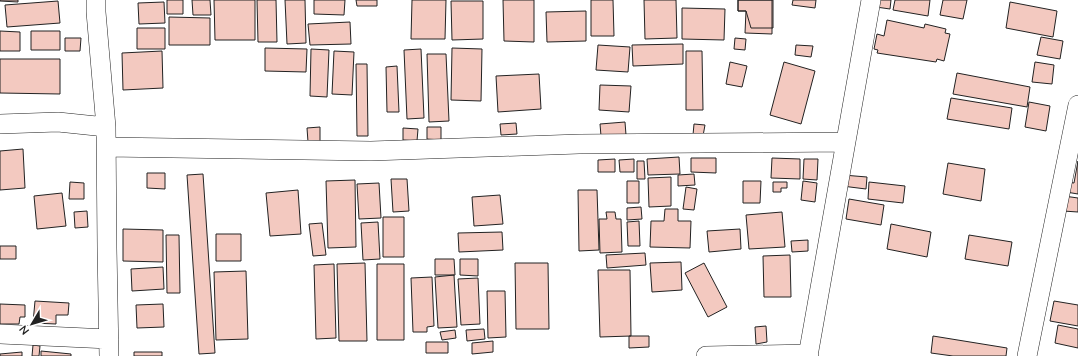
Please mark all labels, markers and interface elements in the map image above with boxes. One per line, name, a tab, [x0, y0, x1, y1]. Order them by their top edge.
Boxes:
north arrow	[12, 304, 52, 344]
text: N	[16, 323, 32, 338]

